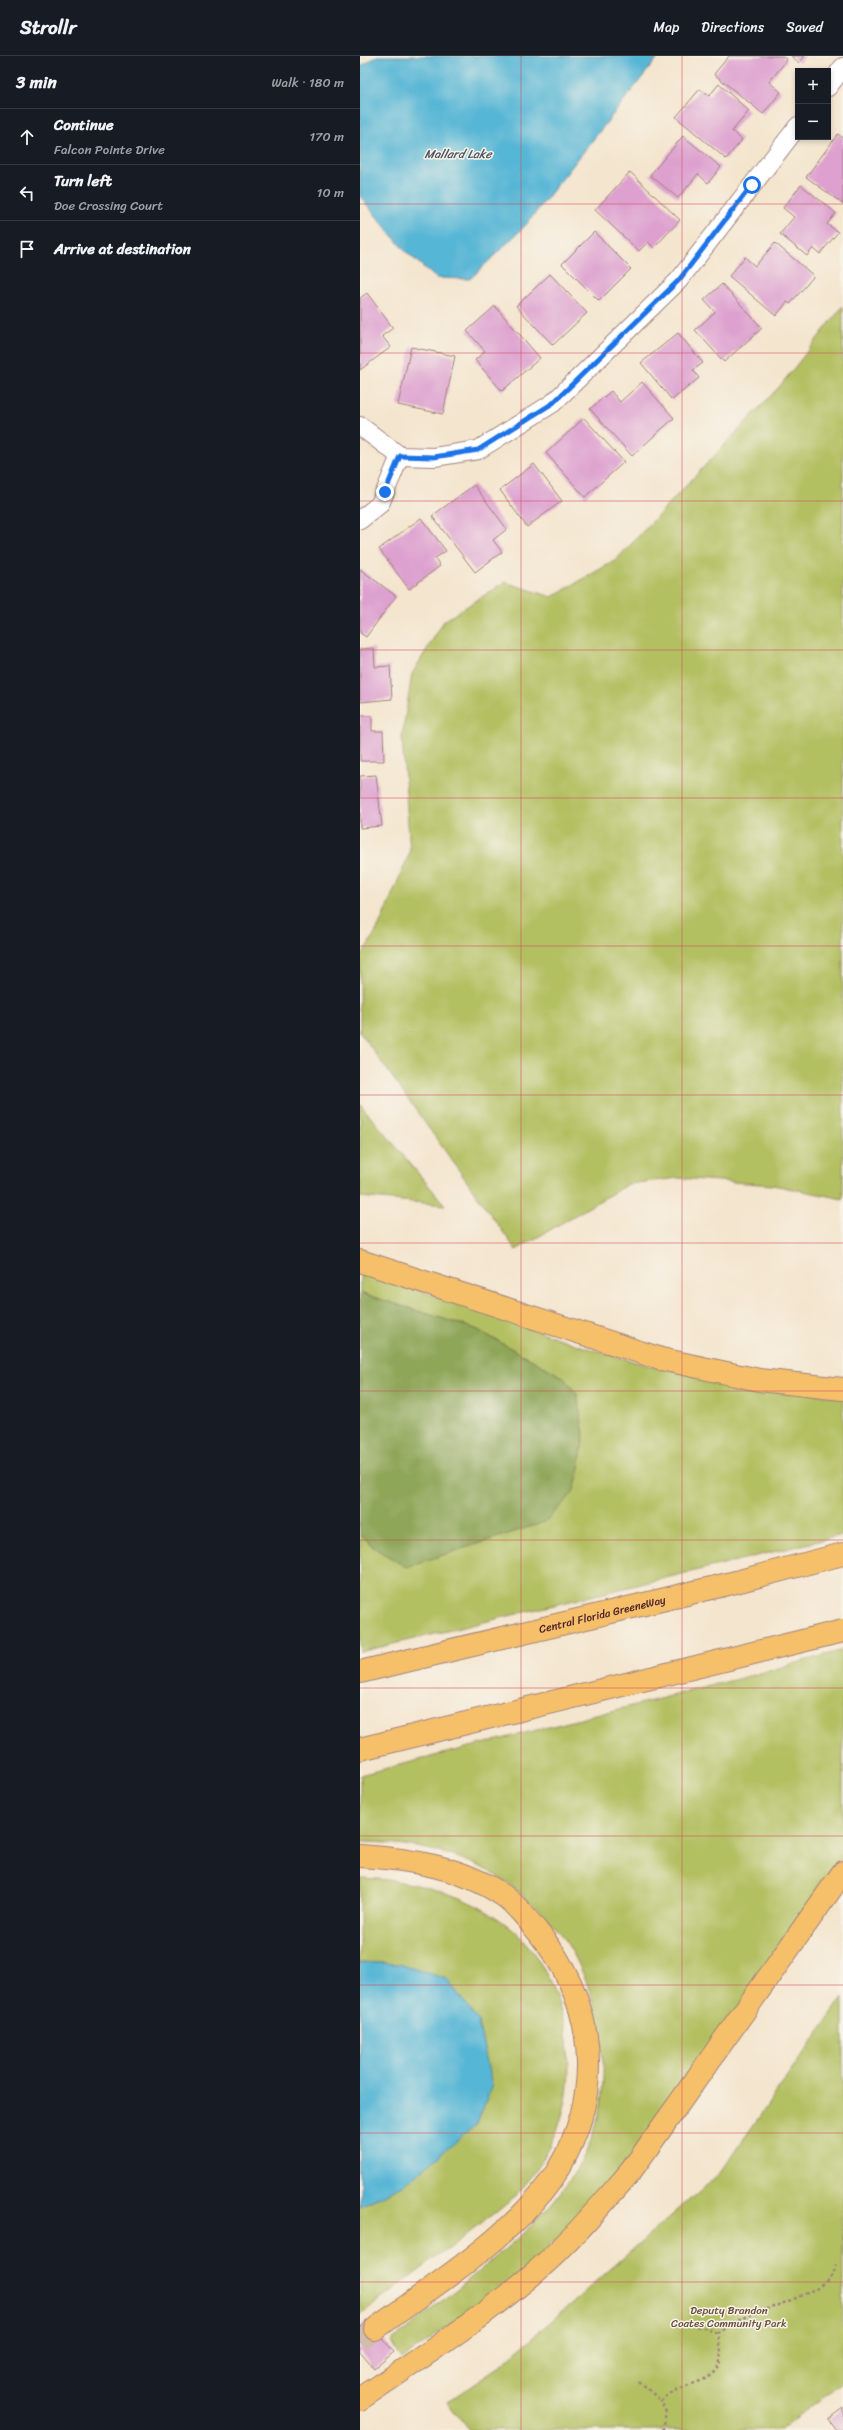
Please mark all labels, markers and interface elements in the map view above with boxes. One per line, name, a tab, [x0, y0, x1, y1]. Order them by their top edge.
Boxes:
text: Strollr	[20, 11, 76, 44]
text: Map	[653, 15, 679, 40]
text: Directions	[701, 15, 764, 40]
text: Saved	[786, 15, 823, 40]
text: 3 min	[16, 67, 57, 97]
map controls	[795, 68, 831, 140]
button: +	[795, 68, 831, 104]
text: Walk · 180 m	[272, 71, 344, 94]
button: −	[795, 104, 831, 140]
text: Continue	[54, 112, 114, 138]
text: 170 m	[309, 125, 344, 148]
icon: ahead	[16, 126, 38, 148]
text: Falcon Pointe Drive	[54, 138, 165, 161]
water label: Mallard Lake	[424, 143, 493, 165]
text: Turn left	[54, 168, 112, 194]
route start	[743, 176, 761, 194]
text: 10 m	[317, 181, 344, 204]
icon: left	[16, 182, 38, 204]
text: Doe Crossing Court	[54, 194, 163, 217]
text: Arrive at destination	[54, 236, 191, 262]
icon: arrive	[16, 238, 38, 260]
route end	[376, 483, 394, 501]
street label: Central Florida GreeneWay	[537, 1590, 668, 1639]
park label: Deputy Brandon Coates Community Park	[671, 2301, 787, 2333]

